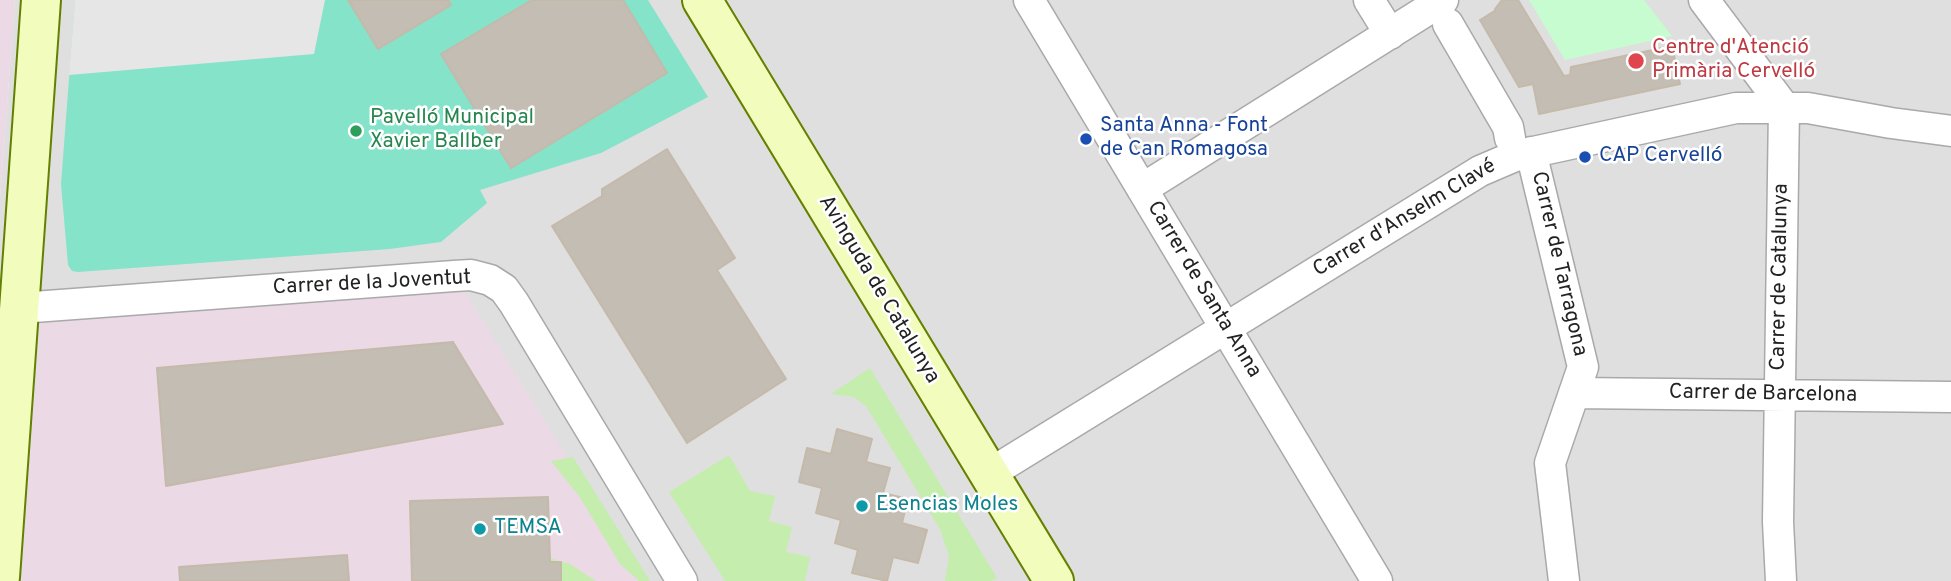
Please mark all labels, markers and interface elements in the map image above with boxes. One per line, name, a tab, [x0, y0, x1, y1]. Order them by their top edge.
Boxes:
place label: Centre d'Atenció Primària Cervelló	[1652, 36, 1815, 86]
marker: Centre d'Atenció Primària Cervelló	[1626, 51, 1646, 71]
place label: Pavelló Municipal Xavier Ballber	[370, 106, 534, 156]
place label: Santa Anna - Font de Can Romagosa	[1100, 114, 1268, 164]
marker: Pavelló Municipal Xavier Ballber	[348, 123, 364, 139]
marker: Santa Anna - Font de Can Romagosa	[1078, 131, 1094, 147]
place label: CAP Cervelló	[1599, 144, 1722, 170]
marker: CAP Cervelló	[1577, 149, 1593, 165]
street label: Carrer d'Anselm Clavé	[1309, 154, 1501, 284]
street label: Carrer de Tarragona	[1524, 169, 1592, 359]
street label: Carrer de Catalunya	[1767, 183, 1795, 371]
street label: Avinguda de Catalunya	[812, 191, 944, 389]
street label: Carrer de Santa Anna	[1140, 197, 1266, 383]
street label: Carrer de la Joventut	[272, 266, 472, 302]
street label: Carrer de Barcelona	[1669, 381, 1857, 409]
place label: Esencias Moles	[876, 493, 1018, 519]
marker: Esencias Moles	[854, 498, 870, 514]
place label: TEMSA	[494, 516, 562, 542]
marker: TEMSA	[472, 521, 488, 537]

